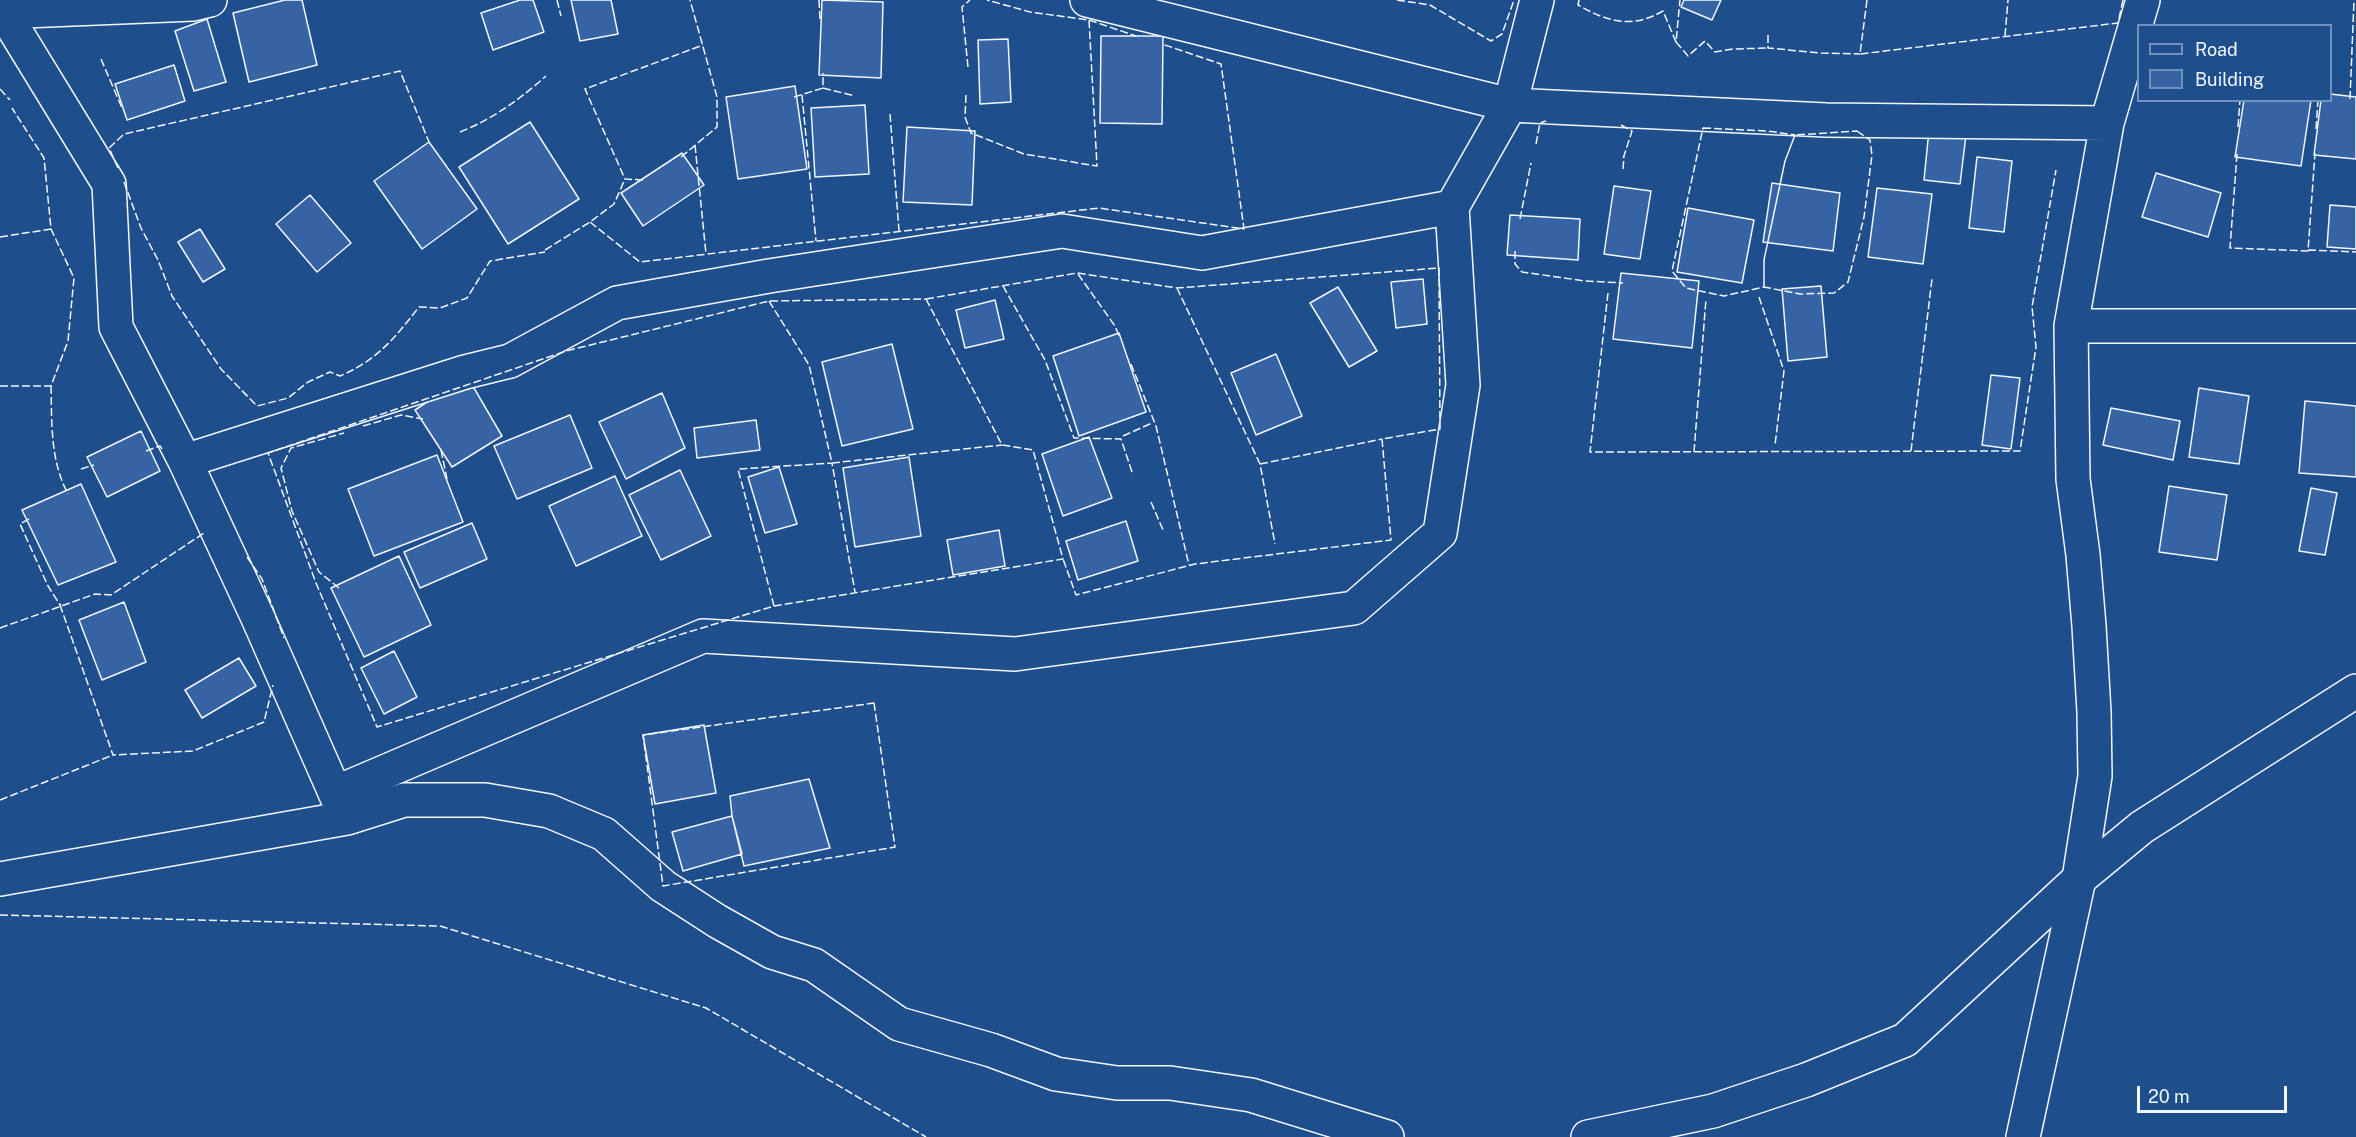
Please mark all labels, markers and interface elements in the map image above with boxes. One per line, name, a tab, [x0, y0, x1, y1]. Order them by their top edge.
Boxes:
legend	[2137, 24, 2332, 102]
text: Road	[2195, 39, 2238, 60]
text: Building	[2195, 69, 2264, 90]
scale bar	[2140, 1074, 2290, 1112]
text: 20 m	[2148, 1086, 2190, 1107]

